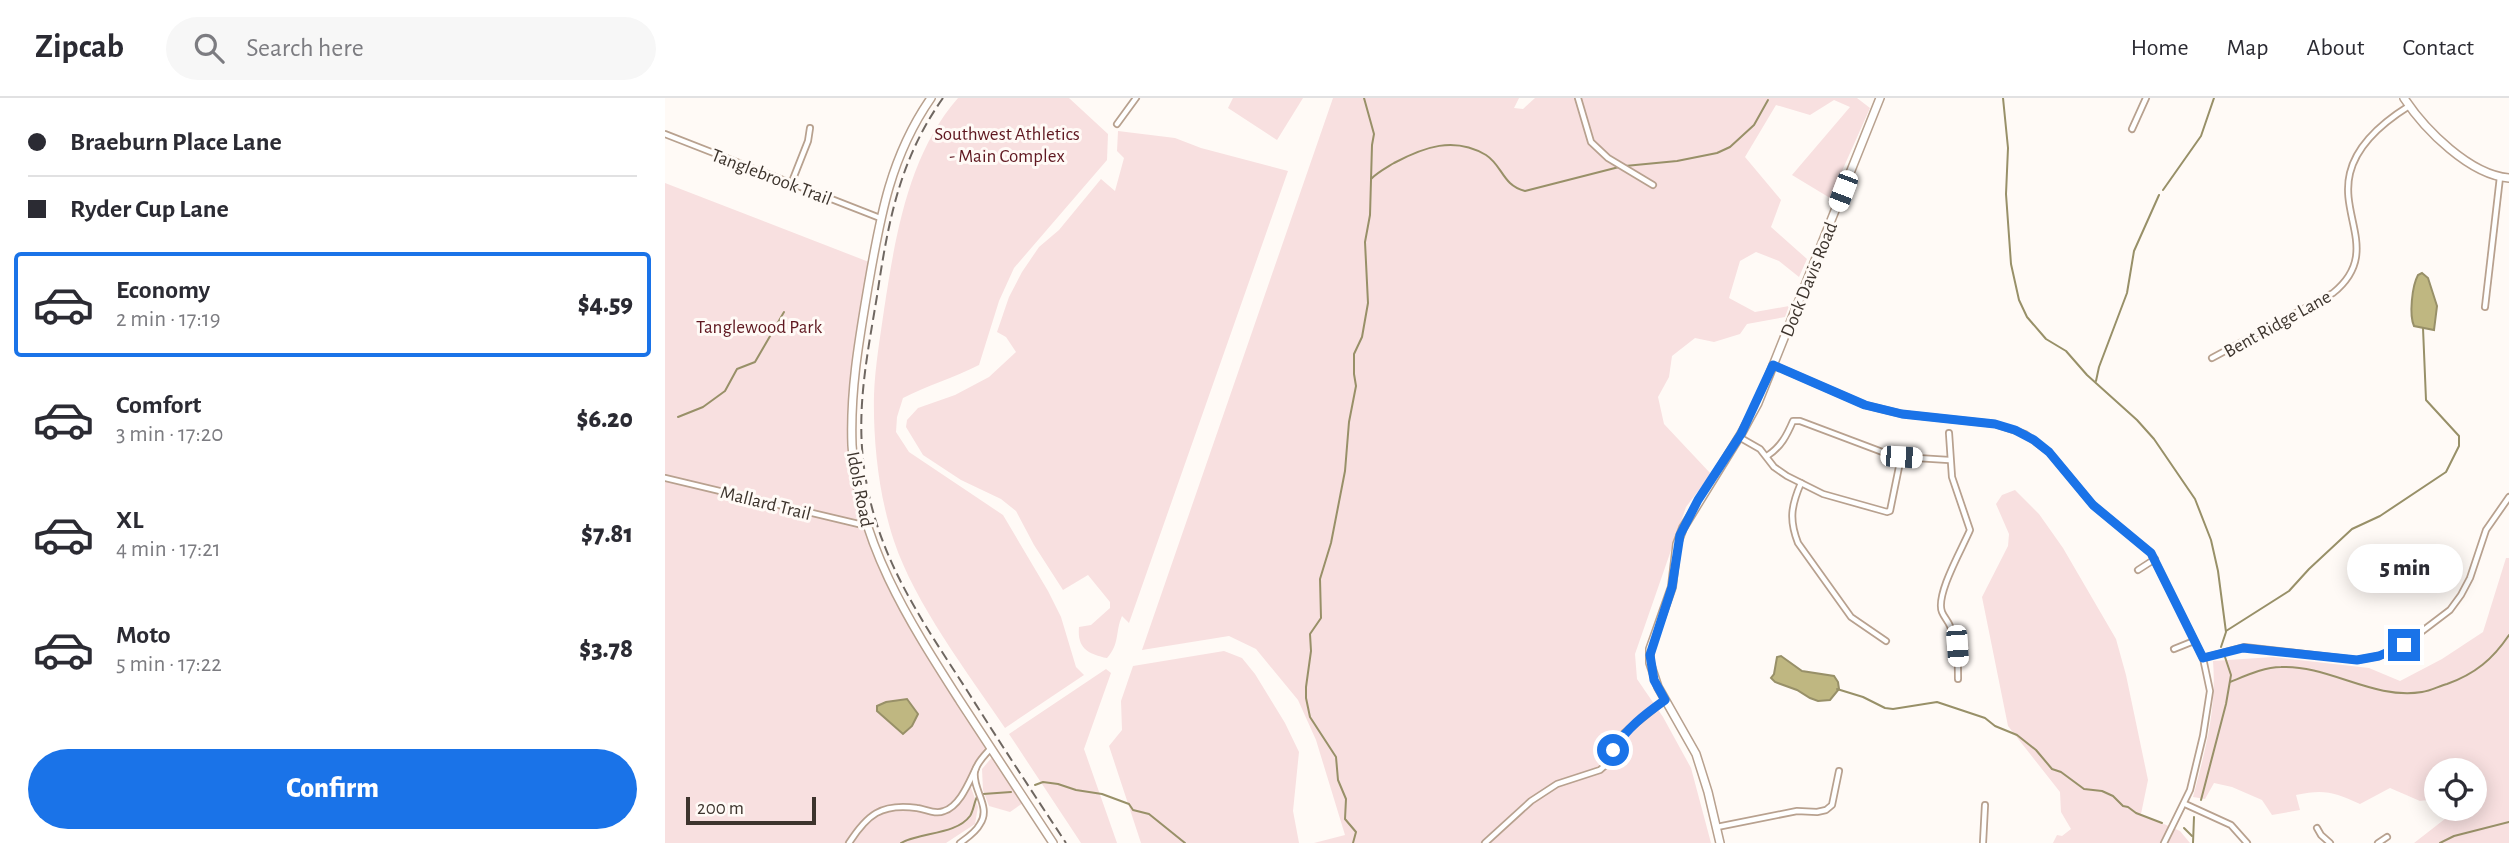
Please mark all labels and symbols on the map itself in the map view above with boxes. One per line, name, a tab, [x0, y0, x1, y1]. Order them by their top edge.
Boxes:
park label: Southwest Athletics - Main Complex	[934, 125, 1080, 166]
street label: Tanglebrook Trail	[709, 146, 834, 209]
car	[1826, 168, 1861, 214]
street label: Dock Davis Road	[1778, 219, 1841, 340]
street label: Bent Ridge Lane	[2221, 287, 2334, 361]
park label: Tanglewood Park	[696, 318, 822, 337]
car	[1880, 445, 1923, 469]
street label: Idols Road	[843, 450, 876, 529]
street label: Mallard Trail	[718, 483, 813, 524]
callout: 5 min	[2346, 544, 2462, 592]
car	[1946, 624, 1969, 668]
route end	[2388, 629, 2420, 661]
route start	[1597, 734, 1629, 766]
scale bar	[686, 794, 815, 826]

